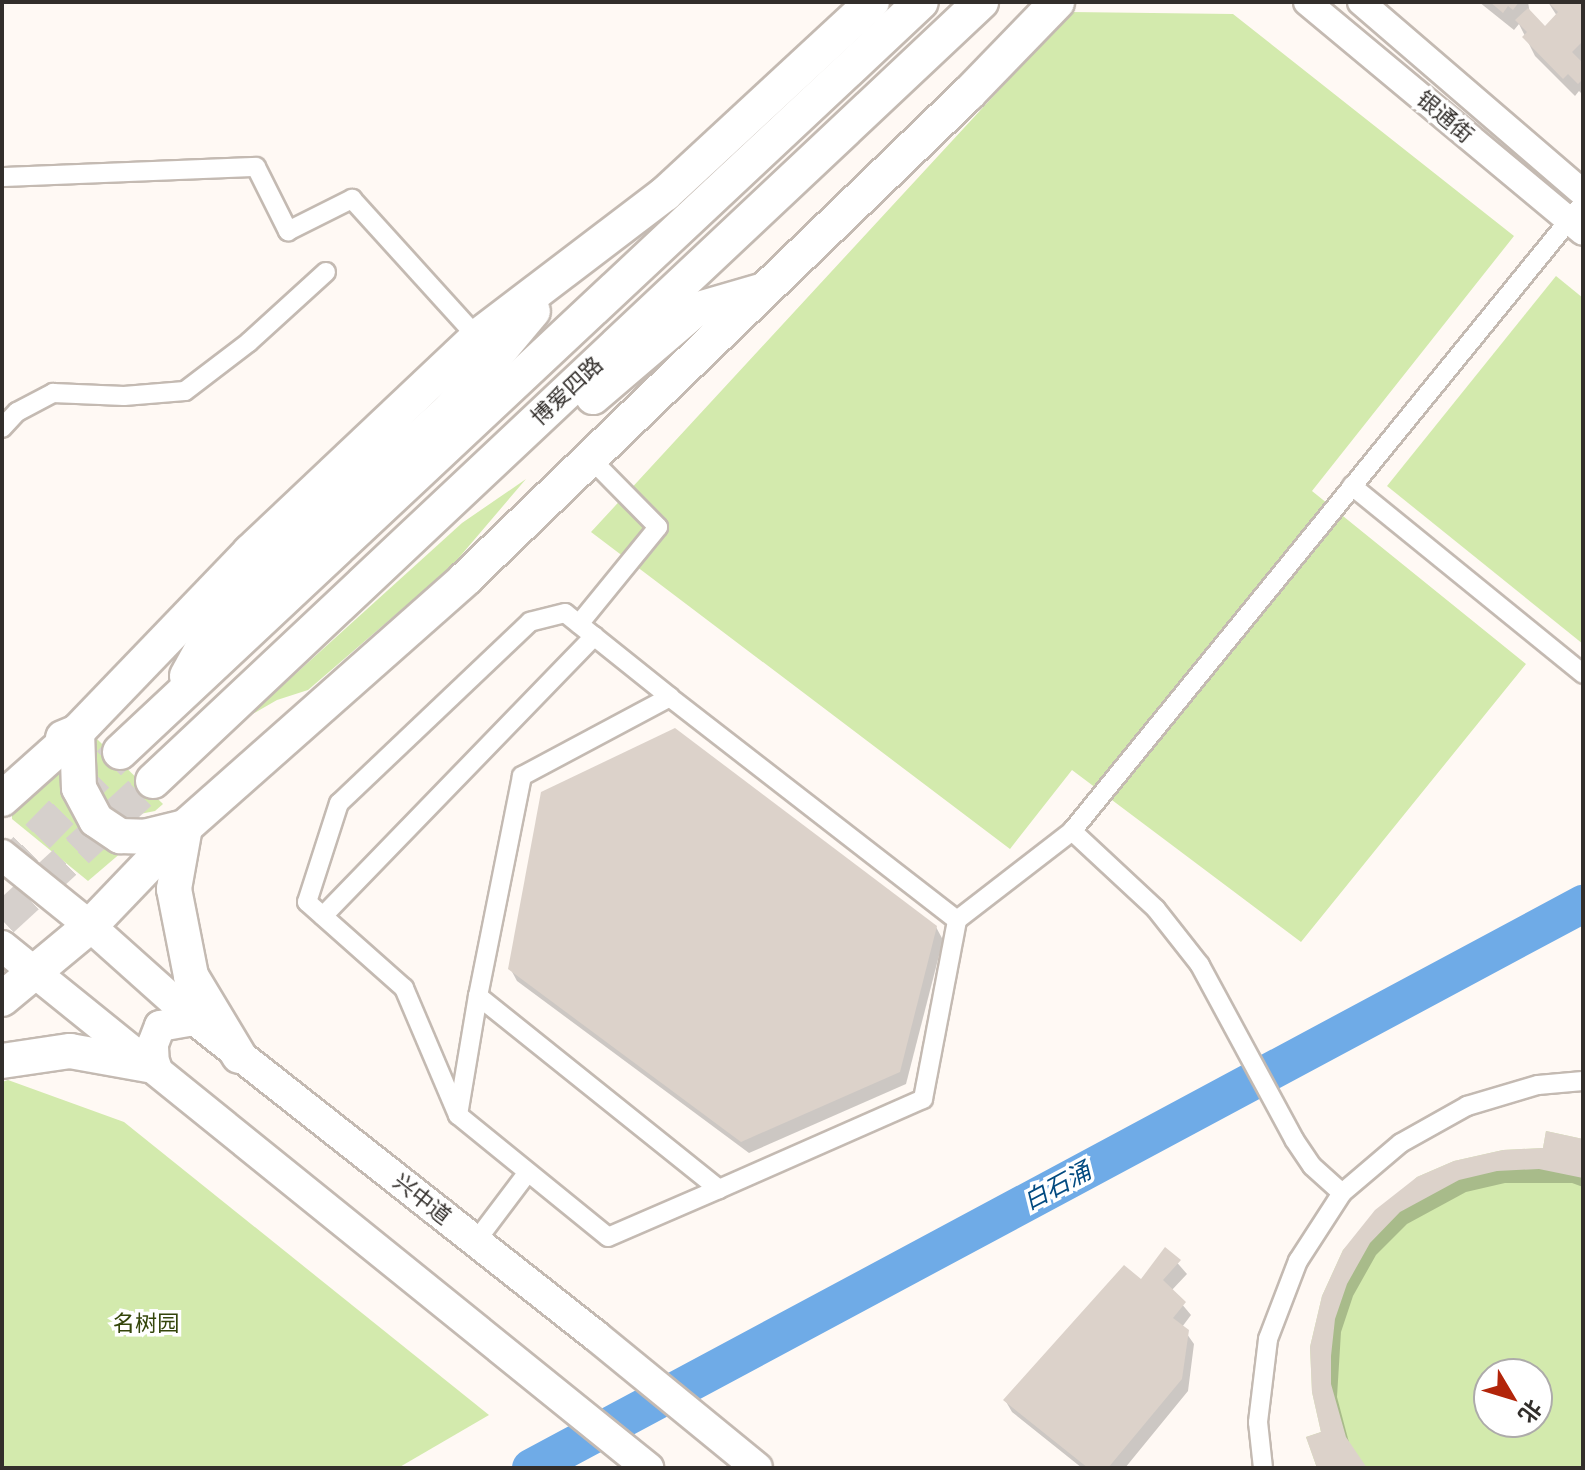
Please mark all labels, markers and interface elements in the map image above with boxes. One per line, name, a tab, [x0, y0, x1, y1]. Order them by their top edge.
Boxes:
street label: 银通街	[1411, 86, 1479, 148]
street label: 博爱四路	[526, 351, 608, 431]
water label: 白石涌	[1018, 1156, 1096, 1216]
street label: 兴中道	[388, 1168, 456, 1230]
park label: 名树园	[113, 1311, 179, 1337]
north arrow	[1473, 1358, 1553, 1438]
text: 北	[1510, 1392, 1551, 1431]

